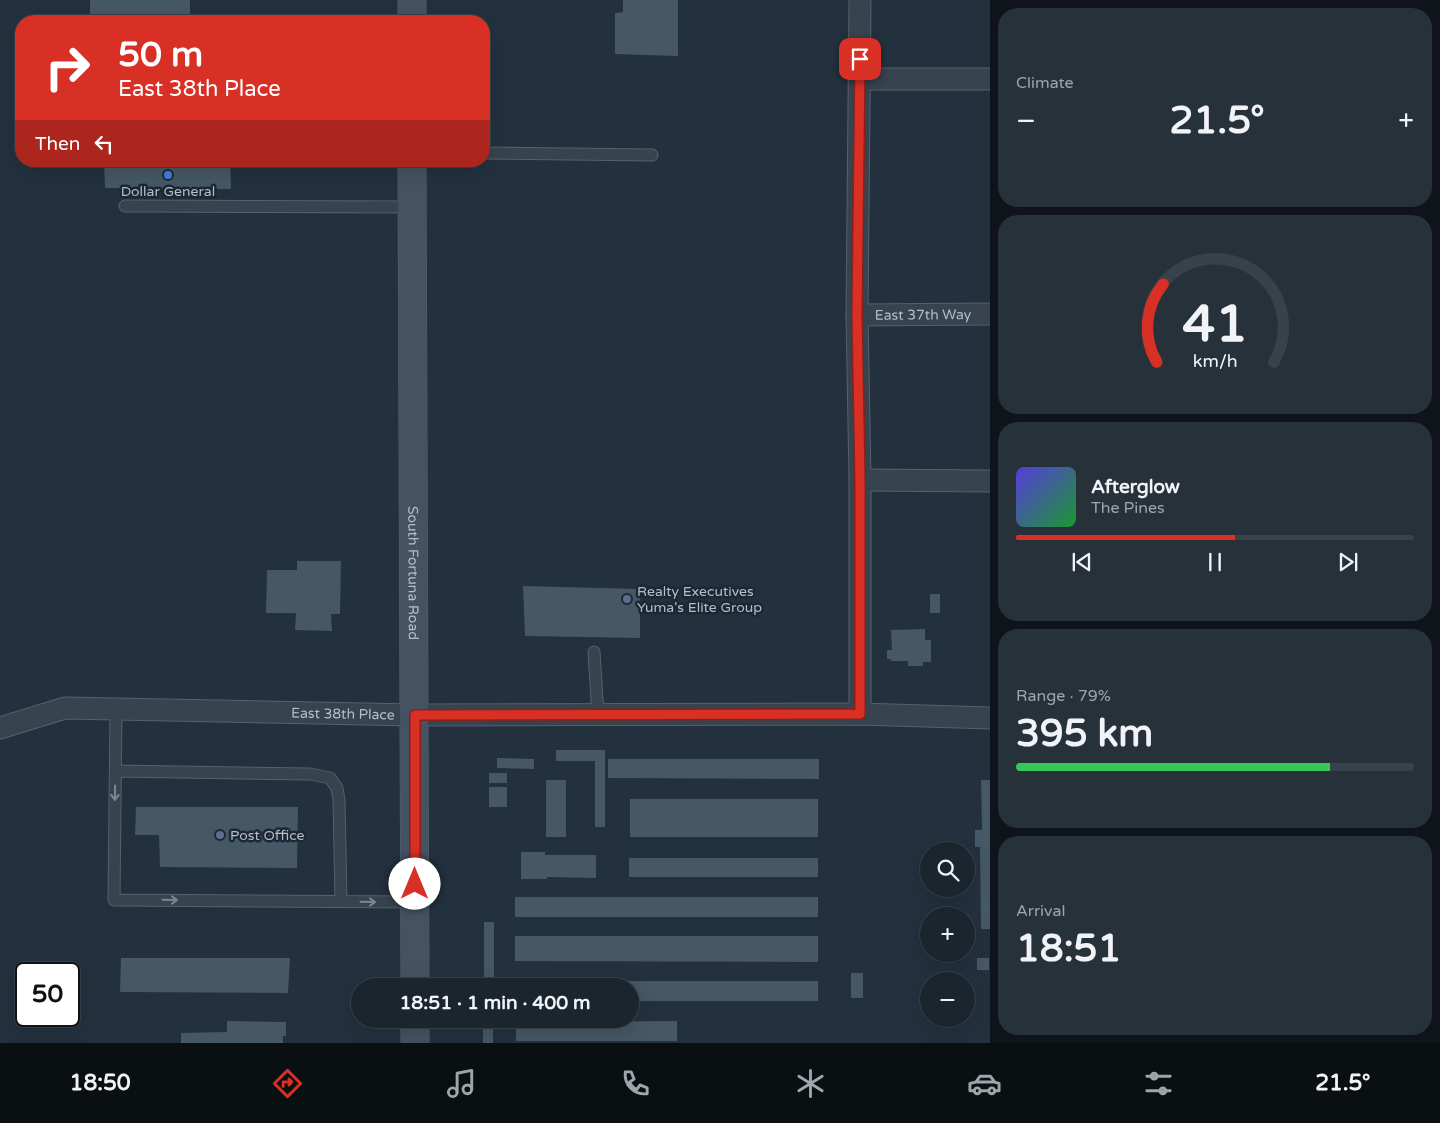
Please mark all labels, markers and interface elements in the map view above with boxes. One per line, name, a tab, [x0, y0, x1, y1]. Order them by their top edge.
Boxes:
text: 50 m	[118, 34, 203, 76]
icon: right	[35, 35, 100, 100]
pin	[839, 38, 881, 80]
icon: arrive	[846, 45, 874, 73]
text: Climate	[1016, 73, 1074, 93]
text: East 38th Place	[118, 76, 281, 102]
text: 21.5°	[1170, 98, 1265, 144]
text: −	[1016, 104, 1036, 138]
text: +	[1398, 104, 1414, 138]
icon: left	[90, 130, 118, 158]
text: Then	[35, 133, 80, 155]
marker: Dollar General	[162, 169, 174, 181]
place label: Dollar General	[121, 183, 215, 200]
text: 41	[1182, 293, 1248, 356]
street label: East 37th Way	[875, 306, 972, 324]
text: km/h	[1193, 351, 1237, 372]
text: Afterglow	[1091, 476, 1180, 498]
text: The Pines	[1091, 498, 1165, 518]
street label: South Fortuna Road	[404, 506, 422, 640]
icon: previous	[1068, 548, 1096, 576]
icon: pause	[1201, 548, 1229, 576]
icon: next	[1334, 548, 1362, 576]
place label: Realty Executives Yuma's Elite Group	[637, 583, 762, 616]
marker: Realty Executives Yuma's Elite Group	[621, 593, 633, 605]
text: Range · 79%	[1016, 686, 1111, 706]
street label: East 38th Place	[291, 705, 395, 724]
text: 395 km	[1016, 711, 1153, 757]
one-way arrow	[110, 784, 120, 801]
place label: Post Office	[230, 827, 305, 844]
marker: Post Office	[214, 829, 226, 841]
map controls	[920, 842, 975, 1027]
button: search	[920, 842, 975, 897]
position arrow	[388, 857, 440, 909]
one-way arrow	[162, 895, 178, 905]
one-way arrow	[359, 897, 375, 907]
text: Arrival	[1016, 901, 1065, 921]
button: +	[920, 907, 975, 962]
text: 18:51	[1016, 926, 1121, 972]
speed limit sign: 50	[15, 962, 80, 1027]
button: −	[920, 972, 975, 1027]
text: 18:51 · 1 min · 400 m	[399, 992, 591, 1014]
icon: directions	[270, 1066, 305, 1101]
icon: music	[444, 1066, 479, 1101]
icon: phone	[618, 1066, 653, 1101]
icon: climate	[793, 1066, 828, 1101]
icon: car	[967, 1066, 1002, 1101]
icon: filters	[1141, 1066, 1176, 1101]
text: 18:50	[70, 1070, 131, 1096]
text: 21.5°	[1315, 1070, 1370, 1096]

